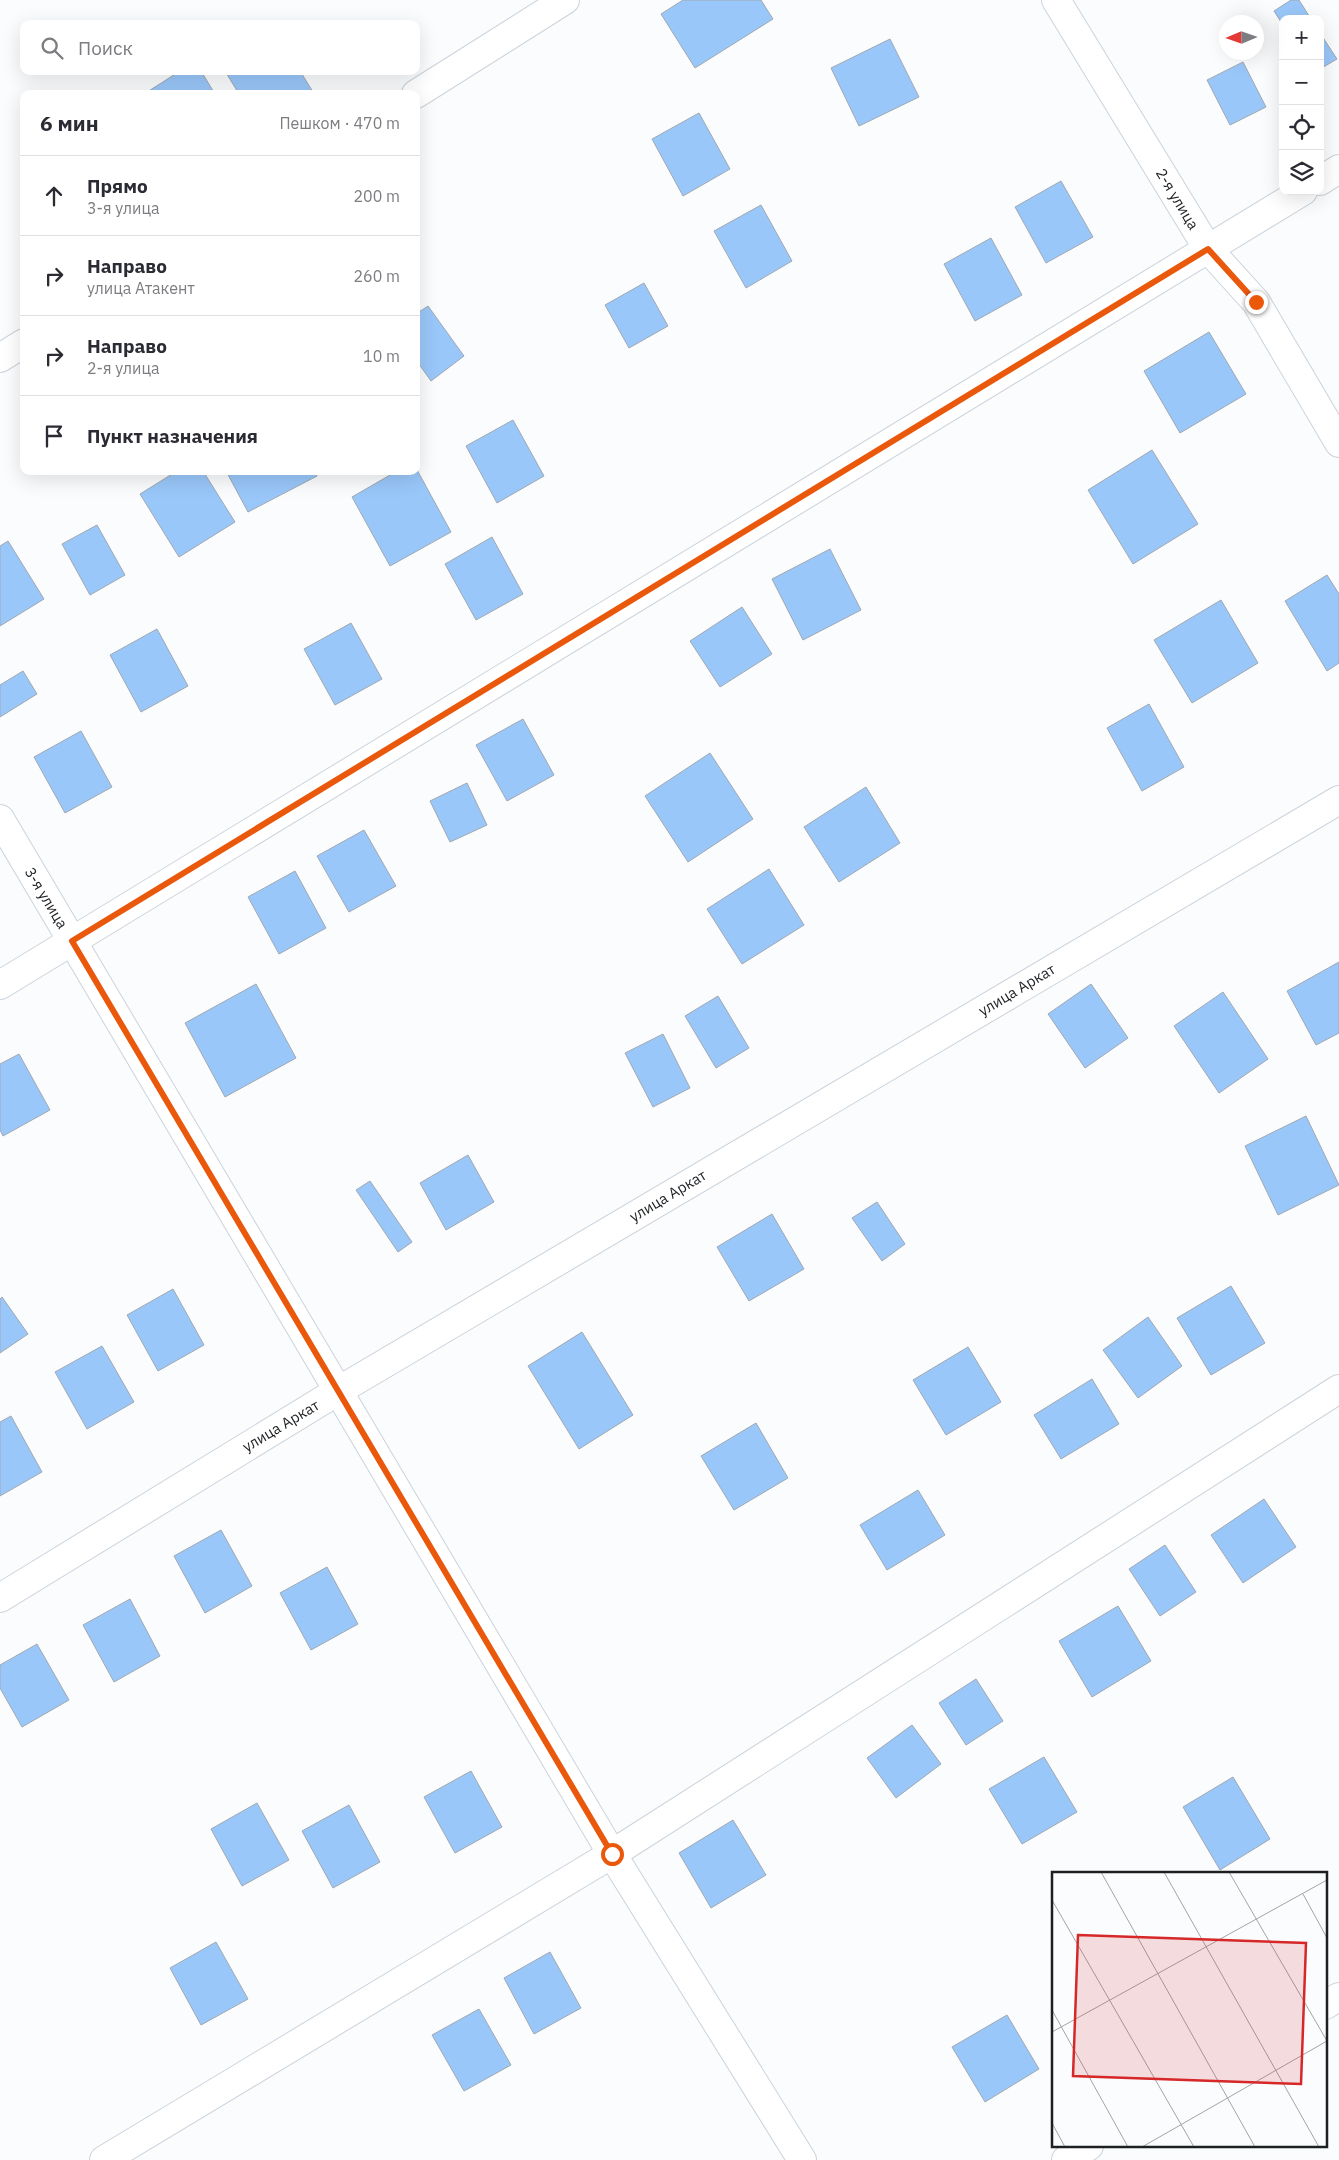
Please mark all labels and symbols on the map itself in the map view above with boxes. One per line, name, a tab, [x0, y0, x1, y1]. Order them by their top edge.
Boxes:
north arrow	[1219, 15, 1264, 60]
street label: 2-я улица	[1152, 165, 1203, 233]
route end	[1245, 291, 1268, 314]
street label: 3-я улица	[21, 864, 72, 932]
street label: улица Аркат	[975, 959, 1059, 1020]
street label: улица Аркат	[626, 1165, 710, 1226]
street label: улица Аркат	[239, 1395, 323, 1456]
route start	[601, 1843, 624, 1866]
inset map	[1052, 1872, 1326, 2148]

